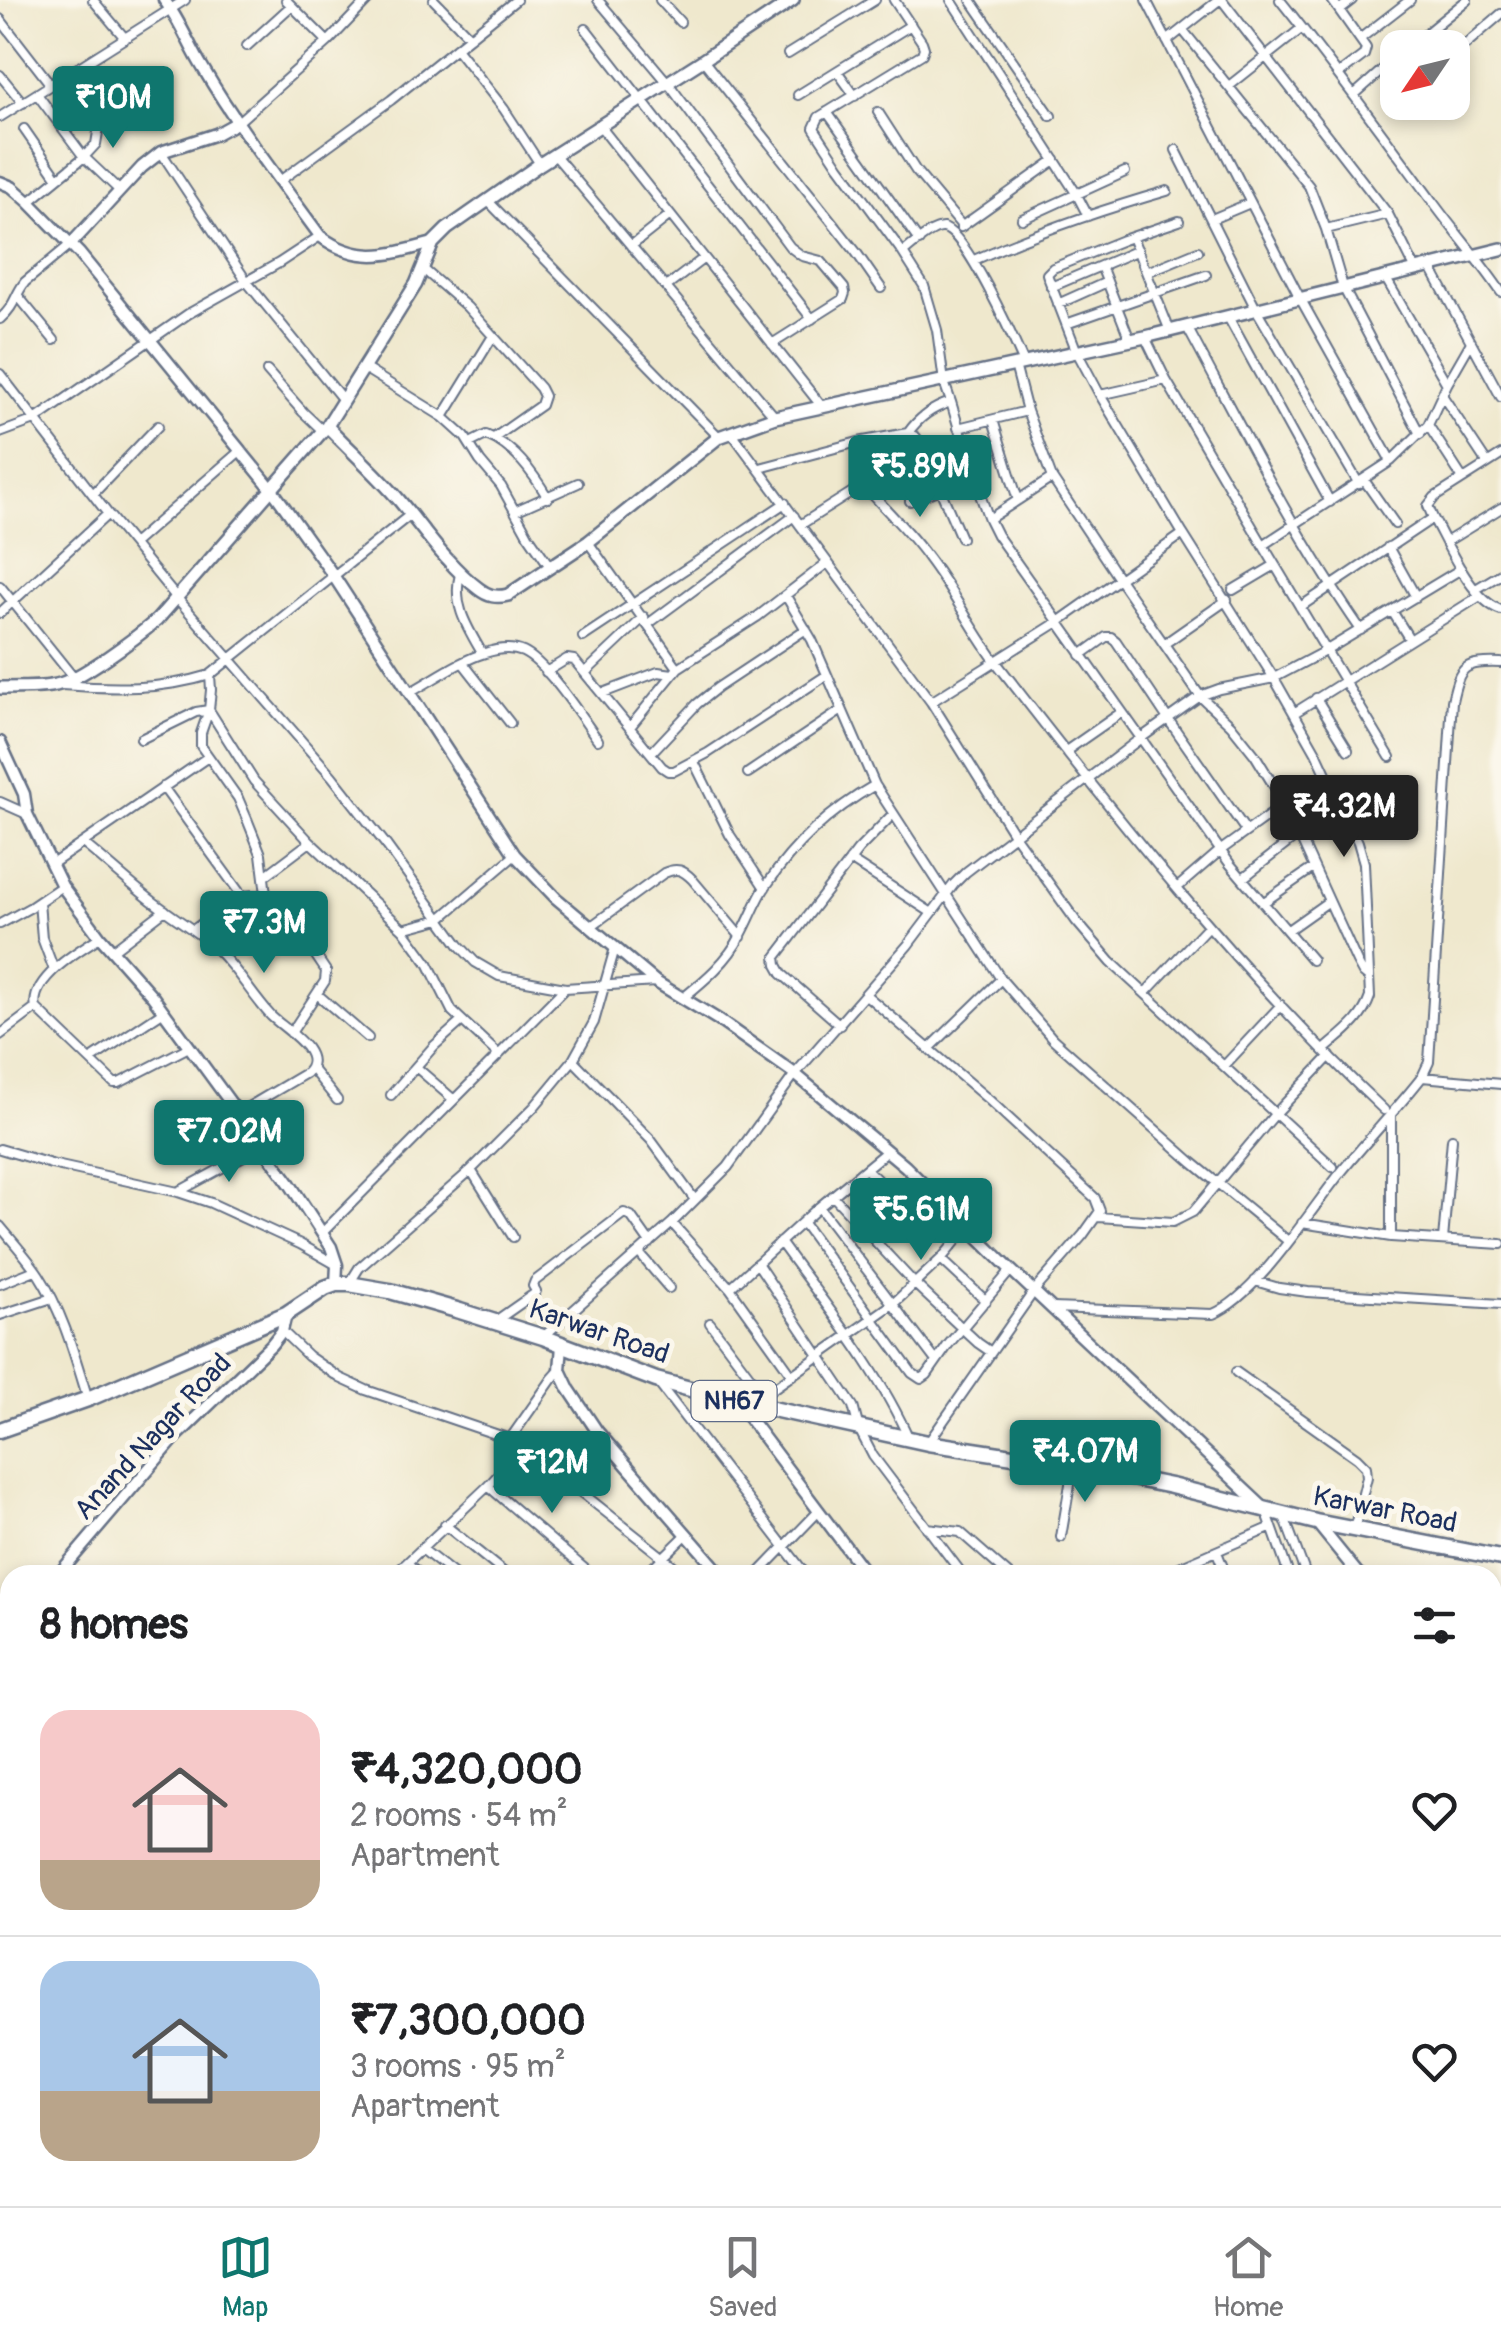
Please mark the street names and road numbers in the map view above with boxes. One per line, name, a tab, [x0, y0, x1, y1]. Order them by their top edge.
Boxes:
street label: Karwar Road	[524, 1292, 674, 1372]
street label: Anand Nagar Road	[67, 1346, 239, 1528]
road number: NH67	[692, 1381, 776, 1421]
street label: Karwar Road	[1310, 1479, 1460, 1541]

